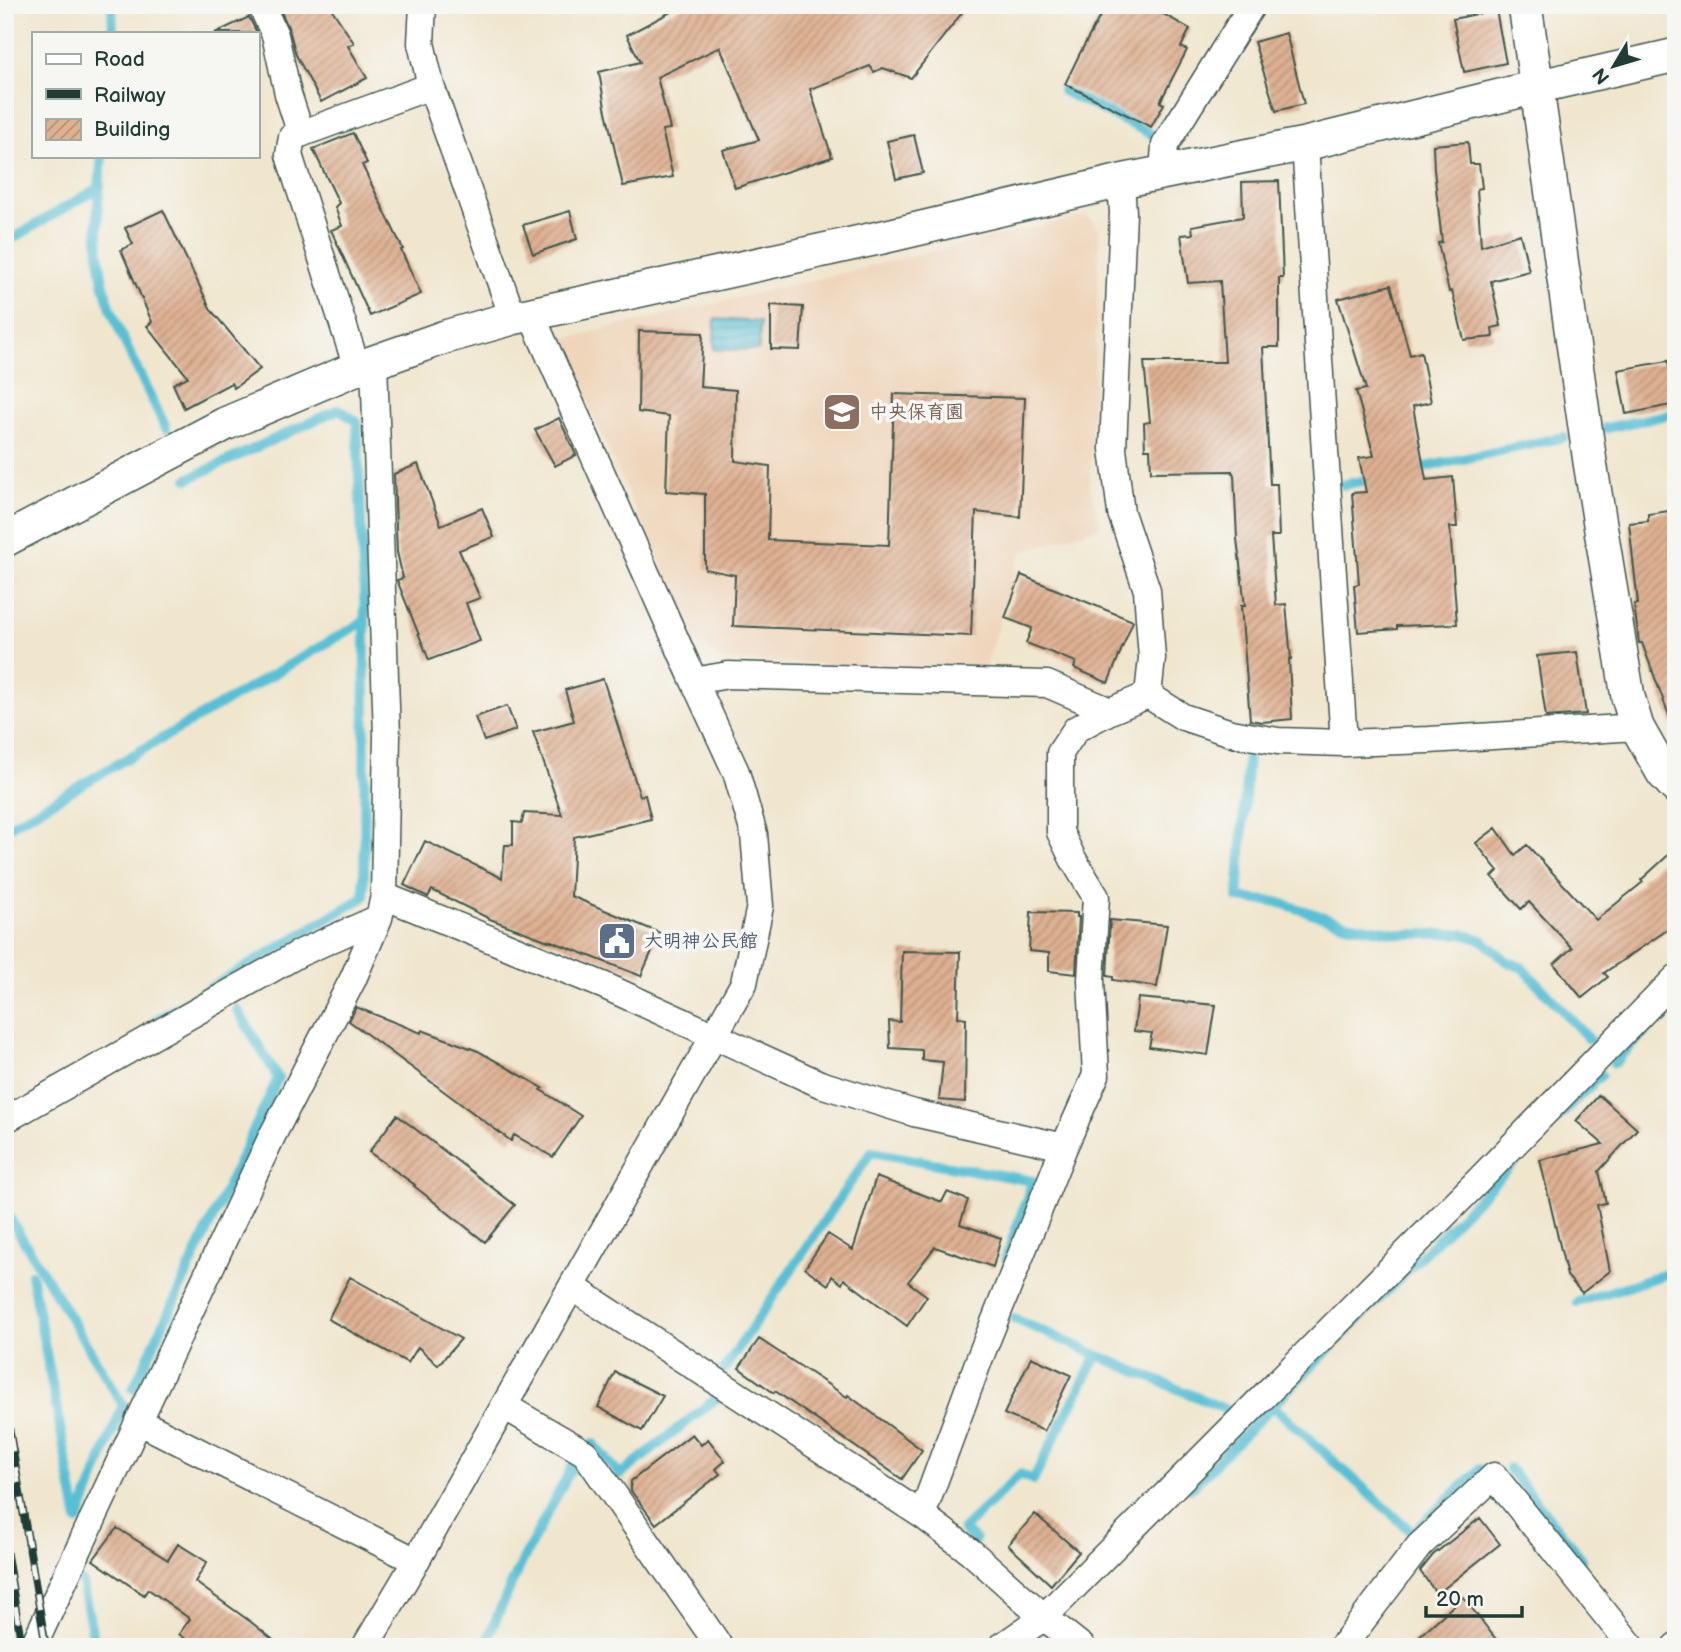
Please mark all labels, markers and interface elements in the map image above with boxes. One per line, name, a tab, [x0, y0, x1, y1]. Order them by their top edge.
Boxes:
legend	[32, 32, 259, 158]
north arrow	[1580, 32, 1650, 102]
text: Road	[94, 47, 145, 72]
text: N	[1588, 63, 1615, 88]
text: Railway	[94, 83, 166, 108]
text: Building	[94, 117, 170, 142]
school or university icon: 中央保育園	[821, 391, 863, 433]
place label: 中央保育園	[869, 401, 964, 424]
public building icon: 大明神公民館	[596, 920, 638, 962]
place label: 大明神公民館	[644, 930, 758, 953]
scale bar	[1426, 1575, 1522, 1619]
text: 20 m	[1436, 1587, 1484, 1612]

